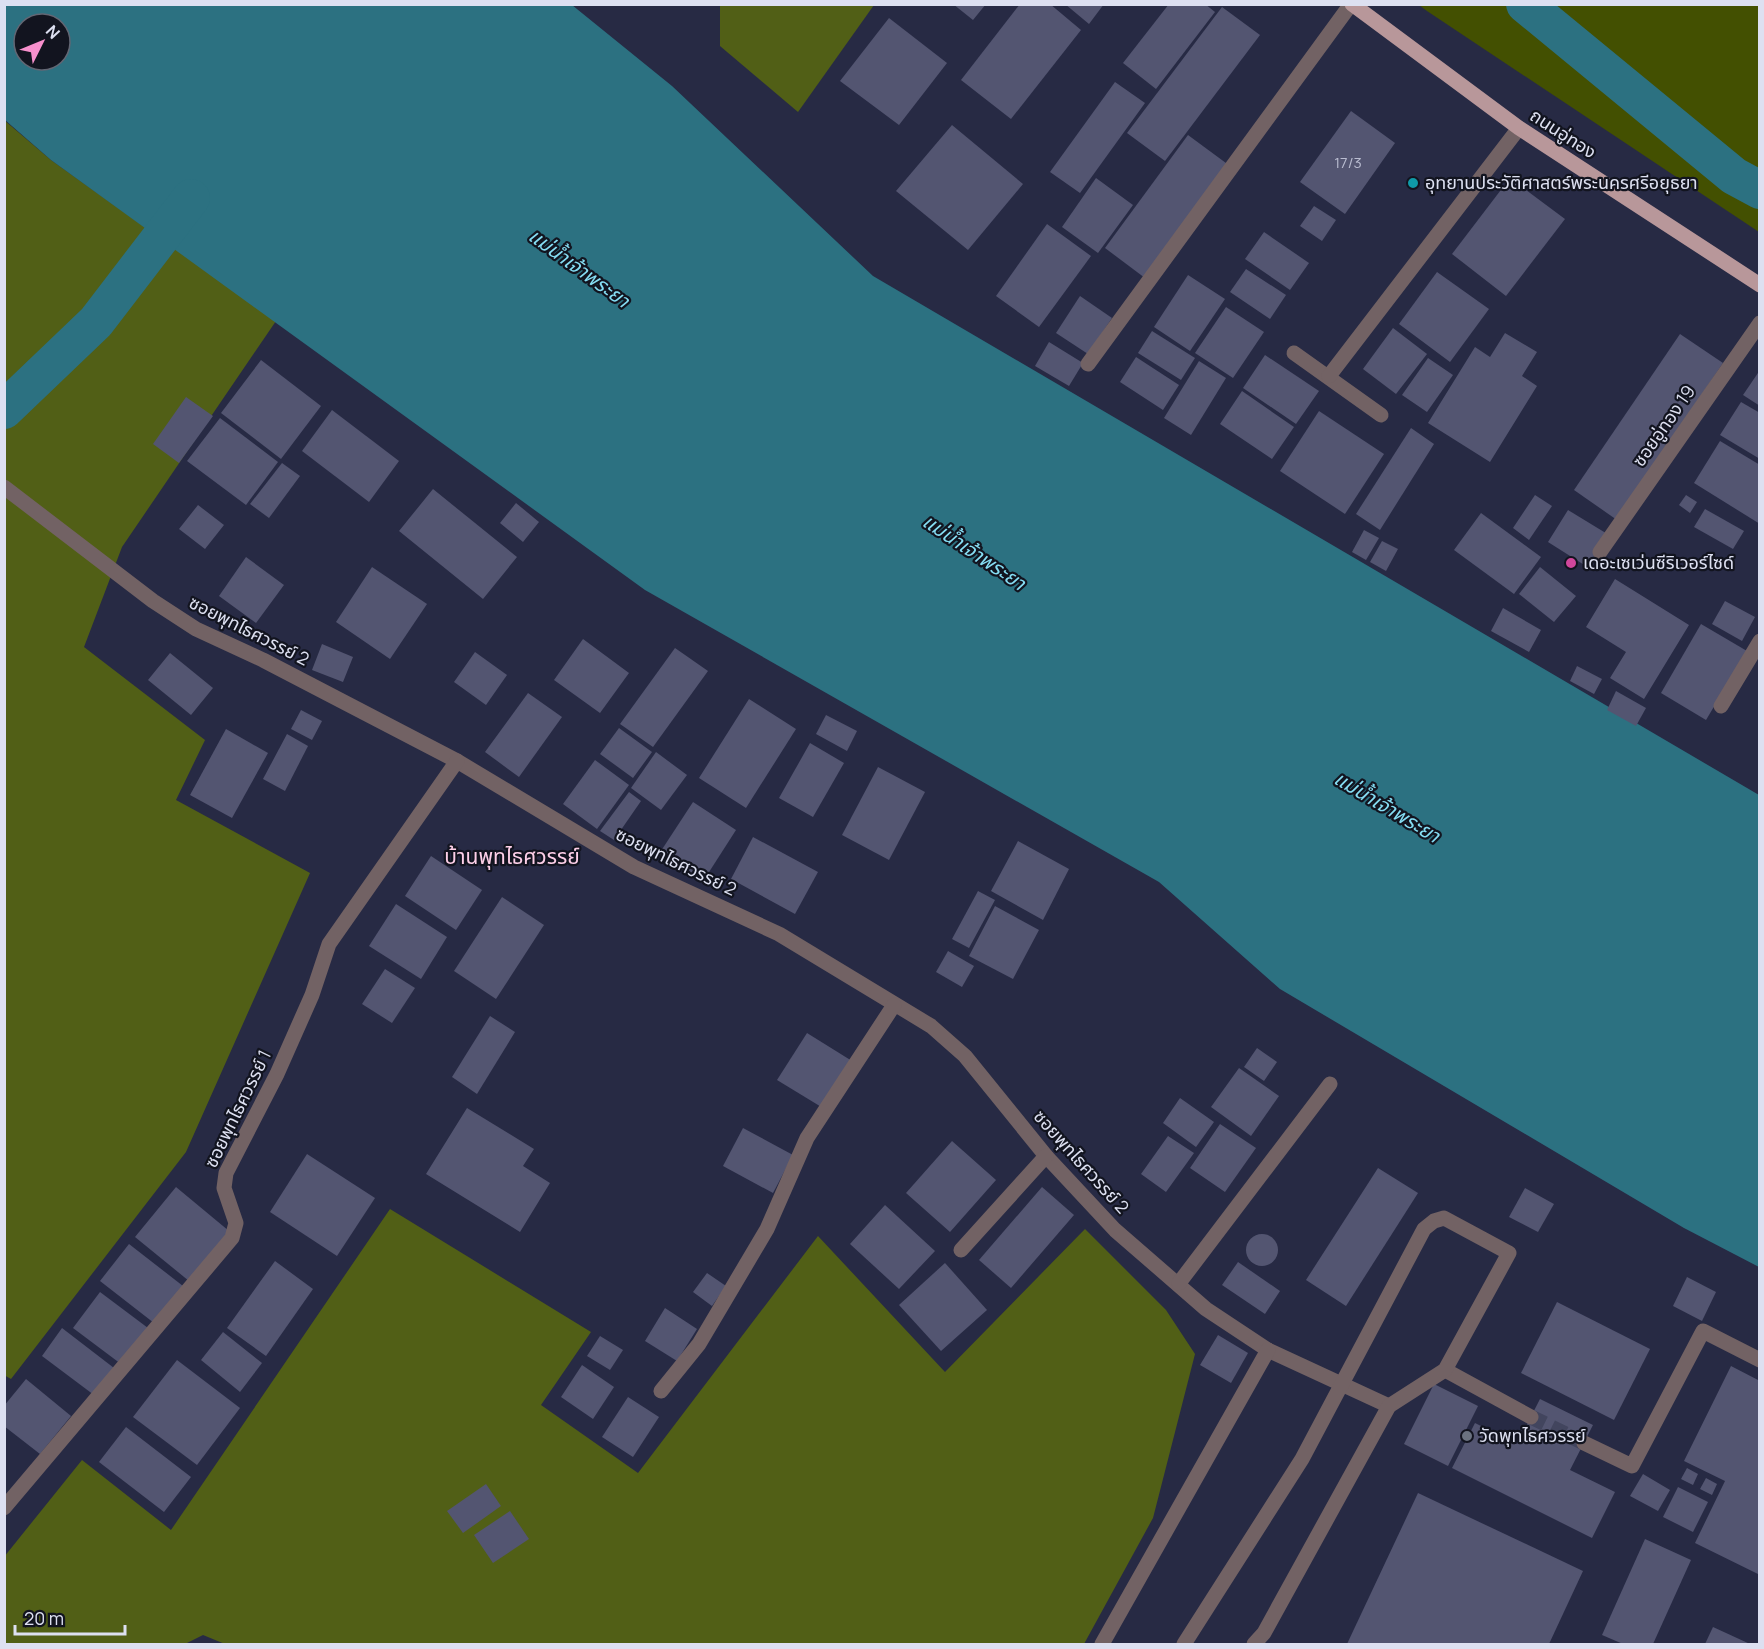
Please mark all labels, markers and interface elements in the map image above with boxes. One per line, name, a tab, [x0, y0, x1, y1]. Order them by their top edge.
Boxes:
north arrow	[12, 12, 72, 72]
text: N	[41, 20, 65, 43]
street label: ถนนอู่ทอง	[1525, 103, 1601, 164]
house number: 17/3	[1334, 152, 1362, 173]
place label: อุทยานประวัติศาสตร์พระนครศรีอยุธยา	[1425, 170, 1698, 194]
marker: อุทยานประวัติศาสตร์พระนครศรีอยุธยา	[1406, 176, 1420, 190]
water label: แม่น้ำเจ้าพระยา	[523, 222, 636, 314]
street label: ซอยอู่ทอง 19	[1626, 380, 1701, 471]
water label: แม่น้ำเจ้าพระยา	[918, 507, 1032, 596]
place label: เดอะเซเว่นซีริเวอร์ไซด์	[1583, 550, 1734, 574]
marker: เดอะเซเว่นซีริเวอร์ไซด์	[1564, 556, 1578, 570]
street label: ซอยพุทไธศวรรย์ 2	[185, 590, 314, 671]
water label: แม่น้ำเจ้าพระยา	[1330, 764, 1446, 849]
street label: ซอยพุทไธศวรรย์ 2	[612, 821, 741, 901]
district label: บ้านพุทไธศวรรย์	[444, 842, 580, 870]
street label: ซอยพุทไธศวรรย์ 1	[198, 1046, 276, 1172]
street label: ซอยพุทไธศวรรย์ 2	[1029, 1104, 1135, 1218]
place label: วัดพุทไธศวรรย์	[1479, 1423, 1586, 1447]
marker: วัดพุทไธศวรรย์	[1460, 1429, 1474, 1443]
scale bar	[15, 1598, 124, 1636]
text: 20 m	[24, 1606, 64, 1630]

